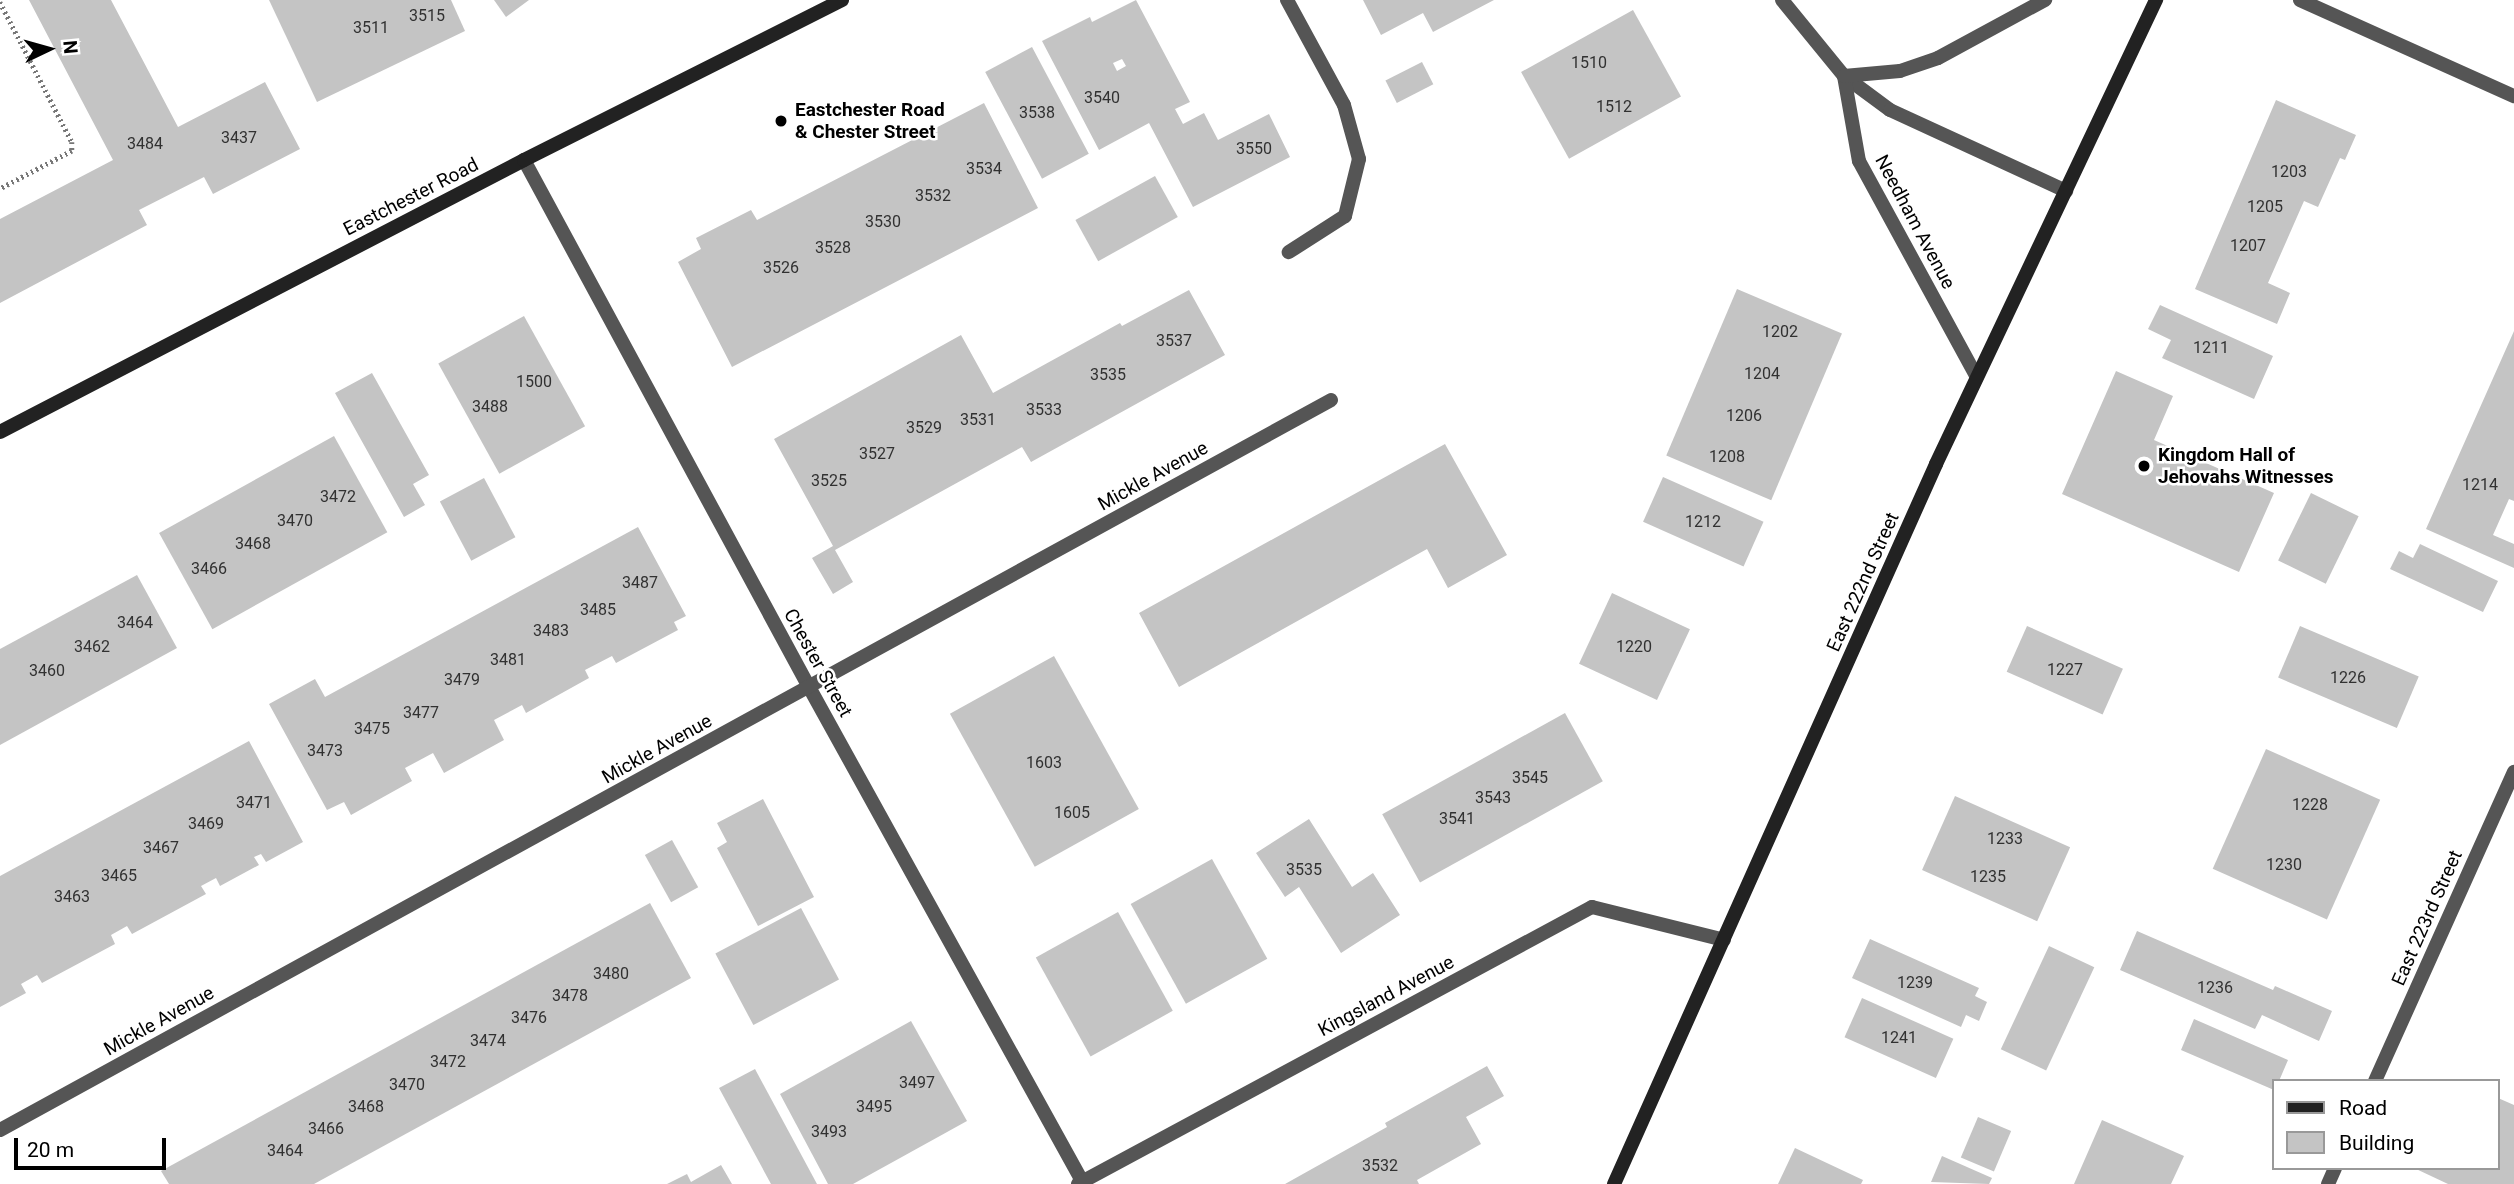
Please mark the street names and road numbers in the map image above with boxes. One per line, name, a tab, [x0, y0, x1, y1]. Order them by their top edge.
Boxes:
street label: Needham Avenue	[1870, 151, 1960, 293]
street label: Eastchester Road	[340, 153, 482, 241]
street label: Mickle Avenue	[1094, 436, 1212, 516]
street label: East 222nd Street	[1822, 509, 1904, 655]
street label: Chester Street	[779, 605, 857, 721]
street label: Mickle Avenue	[598, 709, 716, 789]
street label: East 223rd Street	[2387, 847, 2467, 989]
street label: Kingsland Avenue	[1314, 951, 1458, 1041]
street label: Mickle Avenue	[100, 981, 218, 1061]

